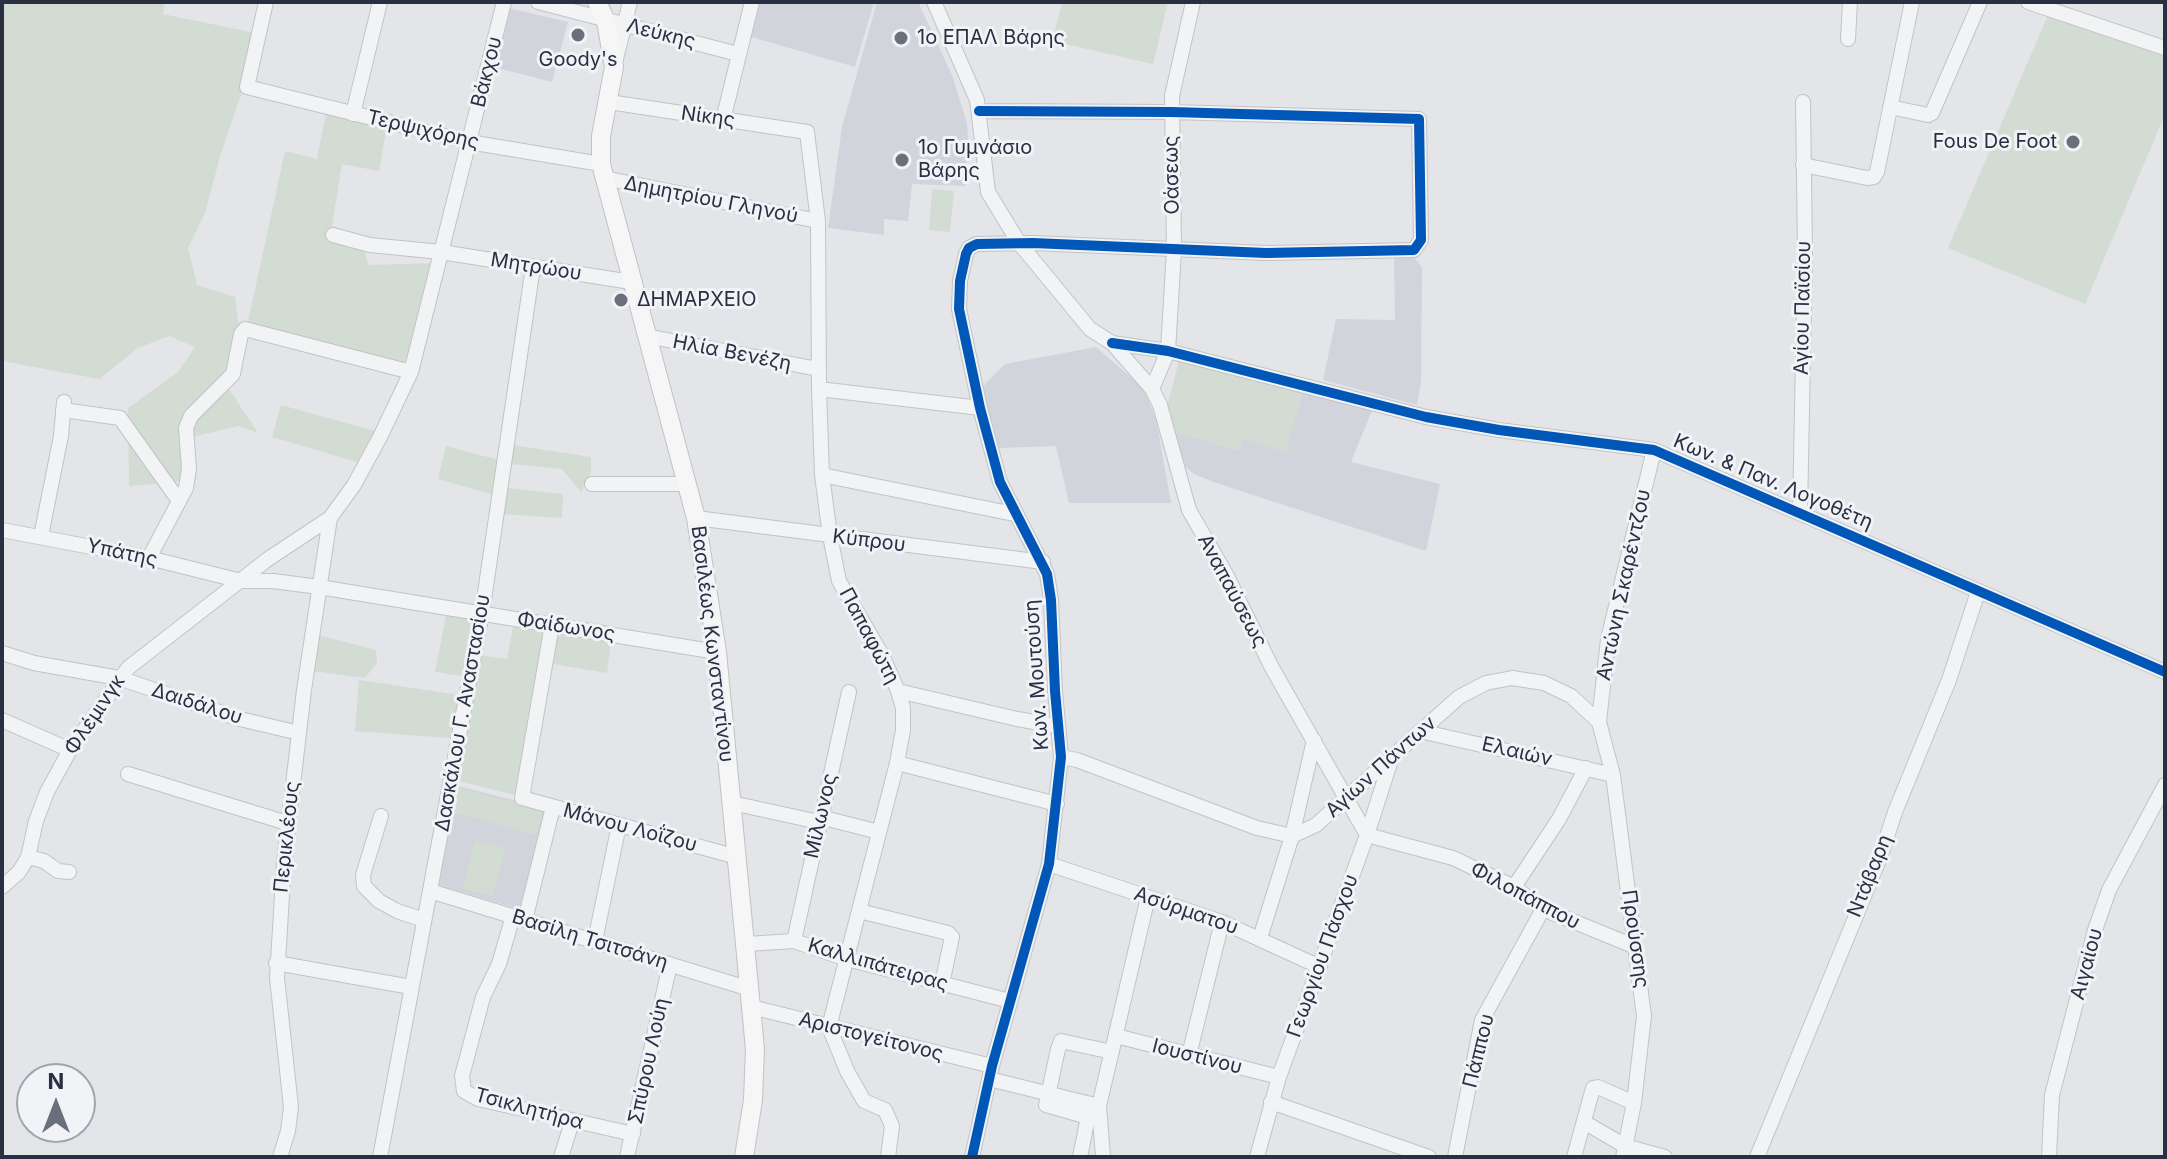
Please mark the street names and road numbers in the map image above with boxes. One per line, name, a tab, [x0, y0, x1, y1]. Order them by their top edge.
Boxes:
street label: Λεύκης	[624, 14, 698, 54]
street label: Βάκχου	[467, 34, 507, 110]
street label: Νίκης	[679, 101, 737, 133]
street label: Τερψιχόρης	[365, 105, 481, 155]
street label: Οάσεως	[1159, 135, 1185, 215]
street label: Δημητρίου Γληνού	[622, 171, 800, 229]
street label: Αγίου Παϊσίου	[1790, 241, 1816, 375]
street label: Μητρώου	[489, 248, 583, 286]
street label: Ηλία Βενέζη	[671, 330, 793, 376]
street label: Κων. & Παν. Λογοθέτη	[1670, 429, 1876, 535]
street label: Αντώνη Σκαρέντζου	[1592, 487, 1656, 683]
street label: Βασιλέως Κωνσταντίνου	[686, 524, 738, 764]
street label: Κύπρου	[831, 525, 907, 557]
street label: Αναπαύσεως	[1192, 530, 1272, 652]
street label: Υπάτης	[84, 534, 160, 572]
street label: Παπαφώτη	[834, 584, 904, 688]
street label: Δασκάλου Γ. Αναστασίου	[430, 592, 496, 834]
street label: Κων. Μουτούση	[1020, 599, 1054, 751]
street label: Φαίδωνος	[515, 607, 617, 647]
street label: Φλέμινγκ	[60, 670, 130, 760]
street label: Δαιδάλου	[149, 678, 245, 730]
street label: Αγίων Πάντων	[1321, 711, 1441, 823]
street label: Ελαιών	[1479, 732, 1555, 772]
street label: Μίλωνος	[800, 771, 842, 861]
street label: Περικλέους	[269, 780, 305, 894]
street label: Μάνου Λοΐζου	[561, 799, 699, 857]
street label: Ντάβαρη	[1843, 831, 1897, 921]
street label: Φιλοπάππου	[1466, 857, 1584, 935]
street label: Γεωργίου Πάσχου	[1282, 871, 1364, 1041]
street label: Ασύρματου	[1131, 882, 1241, 940]
street label: Προύσσης	[1616, 888, 1654, 990]
street label: Βασίλη Τσιτσάνη	[509, 905, 671, 975]
street label: Αιγαίου	[2066, 926, 2108, 1002]
street label: Καλλιπάτειρας	[805, 934, 951, 996]
street label: Σπύρου Λούη	[624, 996, 674, 1126]
street label: Αριστογείτονος	[796, 1007, 946, 1067]
street label: Πάππου	[1458, 1011, 1500, 1091]
street label: Ιουστίνου	[1149, 1034, 1245, 1080]
street label: Τσικλητήρα	[472, 1083, 586, 1135]

